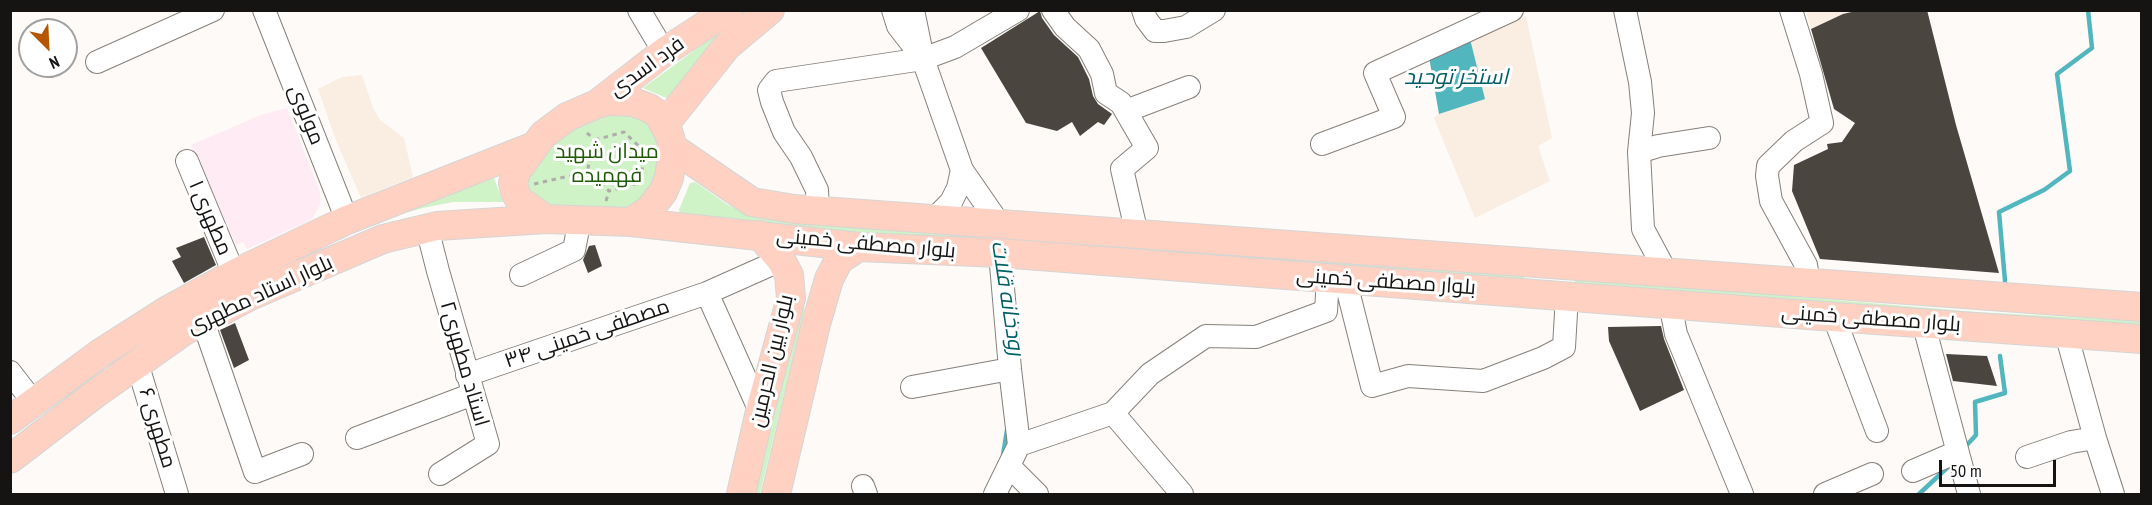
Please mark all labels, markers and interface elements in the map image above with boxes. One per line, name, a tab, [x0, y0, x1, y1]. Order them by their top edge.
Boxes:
north arrow	[18, 18, 78, 78]
street label: فرد اسدی	[605, 31, 689, 103]
text: N	[47, 52, 63, 74]
water label: استخر توحید	[1404, 65, 1508, 91]
street label: مولوی	[283, 81, 329, 149]
park label: میدان شهید فهمیده	[555, 139, 659, 189]
street label: مطهری ۱	[183, 177, 237, 259]
street label: بلوار مصطفی خمینی	[775, 224, 957, 264]
water label: رودخانه قلات	[985, 239, 1029, 357]
street label: بلوار استاد مطهری	[183, 250, 337, 340]
street label: بلوار مصطفی خمینی	[1295, 263, 1477, 301]
street label: بلوار بین الحرمین	[744, 292, 800, 430]
street label: مصطفی خمینی ۳۴	[501, 294, 673, 374]
street label: استاد مطهری۲	[434, 298, 494, 430]
street label: بلوار مصطفی خمینی	[1780, 300, 1962, 338]
street label: مطهری ۶	[133, 385, 181, 471]
scale bar	[1942, 448, 2059, 486]
text: 50 m	[1950, 459, 1982, 482]

